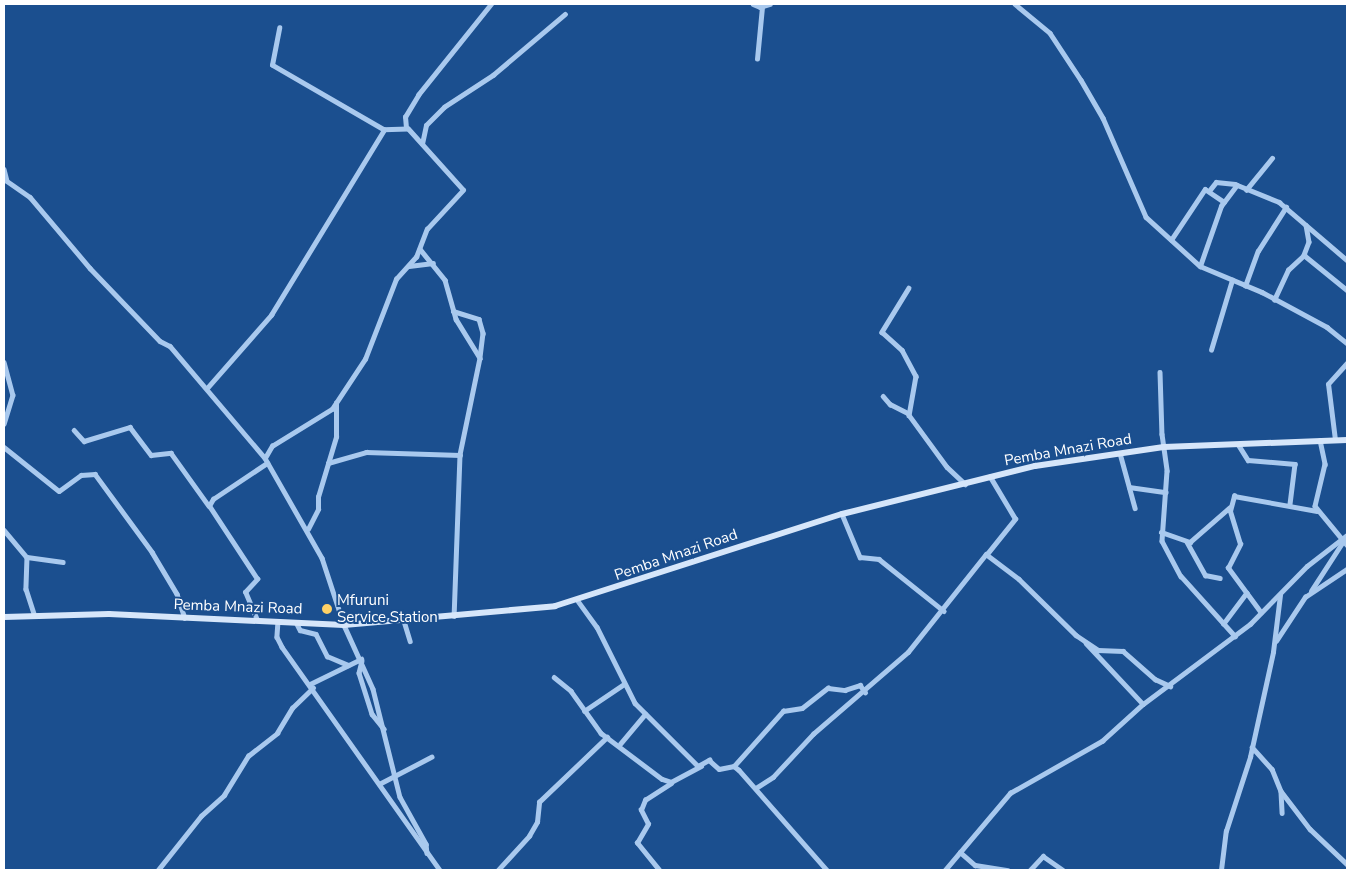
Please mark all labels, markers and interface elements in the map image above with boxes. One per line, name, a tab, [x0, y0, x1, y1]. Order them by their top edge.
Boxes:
street label: Pemba Mnazi Road	[1003, 430, 1133, 470]
street label: Pemba Mnazi Road	[612, 525, 740, 585]
place label: Mfuruni Service Station	[337, 591, 438, 626]
street label: Pemba Mnazi Road	[173, 596, 303, 618]
marker: Mfuruni Service Station	[321, 603, 333, 615]

